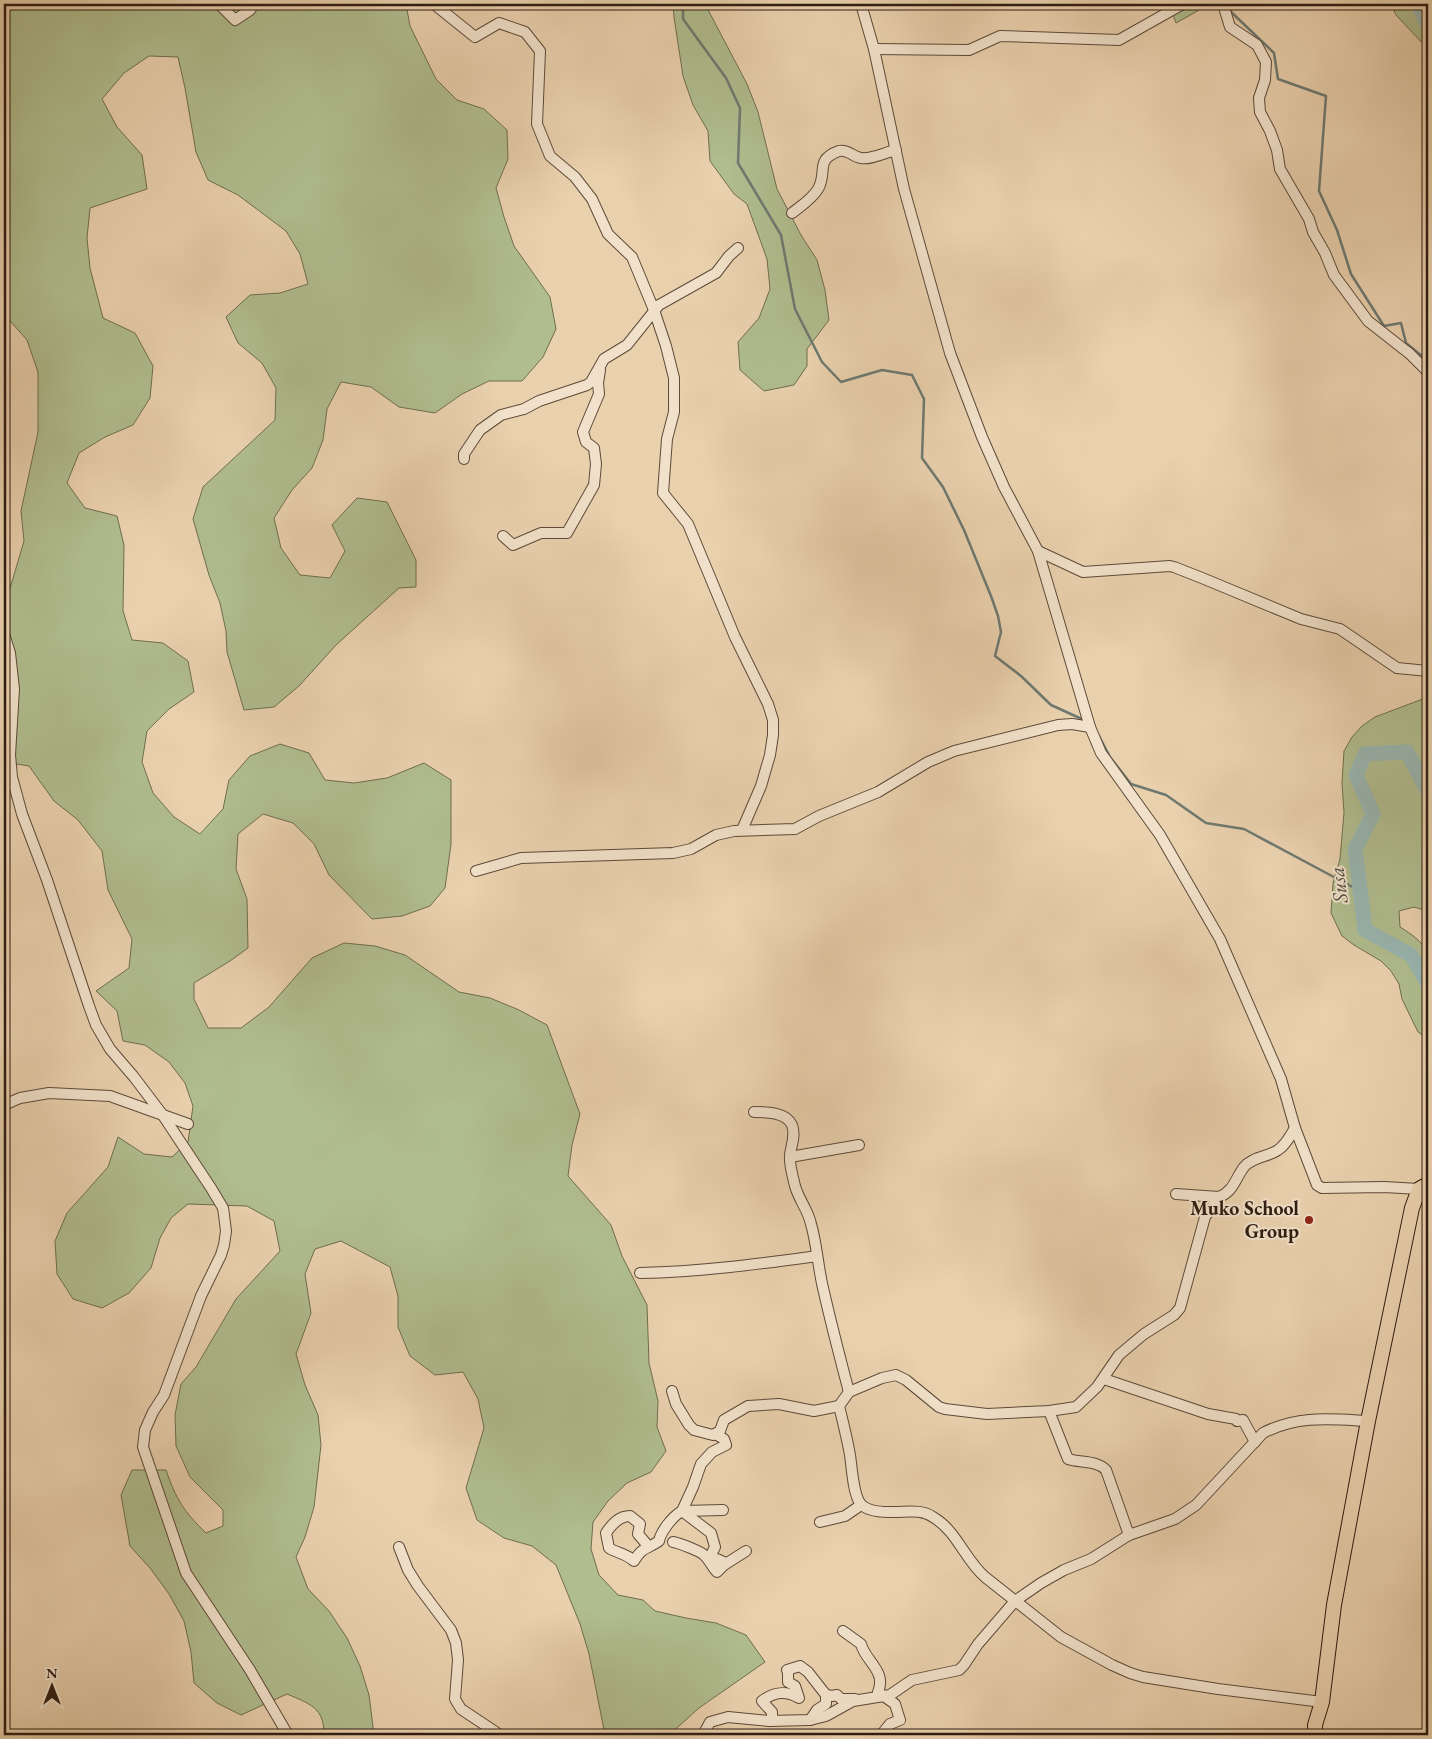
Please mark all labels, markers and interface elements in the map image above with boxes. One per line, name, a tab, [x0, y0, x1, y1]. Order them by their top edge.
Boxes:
water label: Susa	[1322, 865, 1354, 906]
place label: Muko School Group	[1190, 1195, 1299, 1244]
marker: Muko School Group	[1303, 1214, 1315, 1226]
north arrow	[28, 1662, 78, 1712]
text: N	[46, 1664, 58, 1682]

